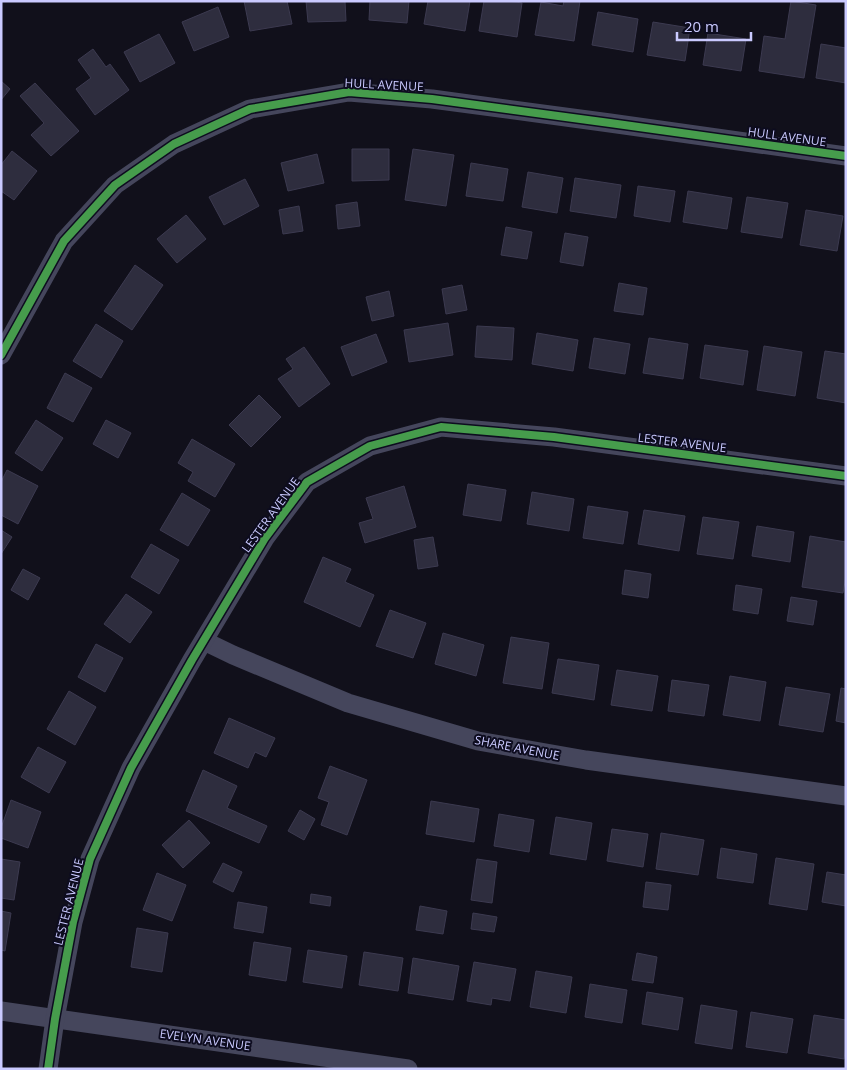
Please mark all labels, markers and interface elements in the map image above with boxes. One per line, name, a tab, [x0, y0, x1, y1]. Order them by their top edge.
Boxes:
scale bar	[677, 10, 751, 42]
text: 20 m	[684, 16, 719, 36]
street label: HULL AVENUE	[344, 74, 424, 95]
street label: HULL AVENUE	[747, 123, 827, 150]
street label: LESTER AVENUE	[637, 429, 727, 456]
street label: LESTER AVENUE	[238, 474, 304, 556]
street label: SHARE AVENUE	[473, 731, 561, 764]
street label: LESTER AVENUE	[49, 857, 88, 947]
street label: EVELYN AVENUE	[159, 1025, 252, 1054]

